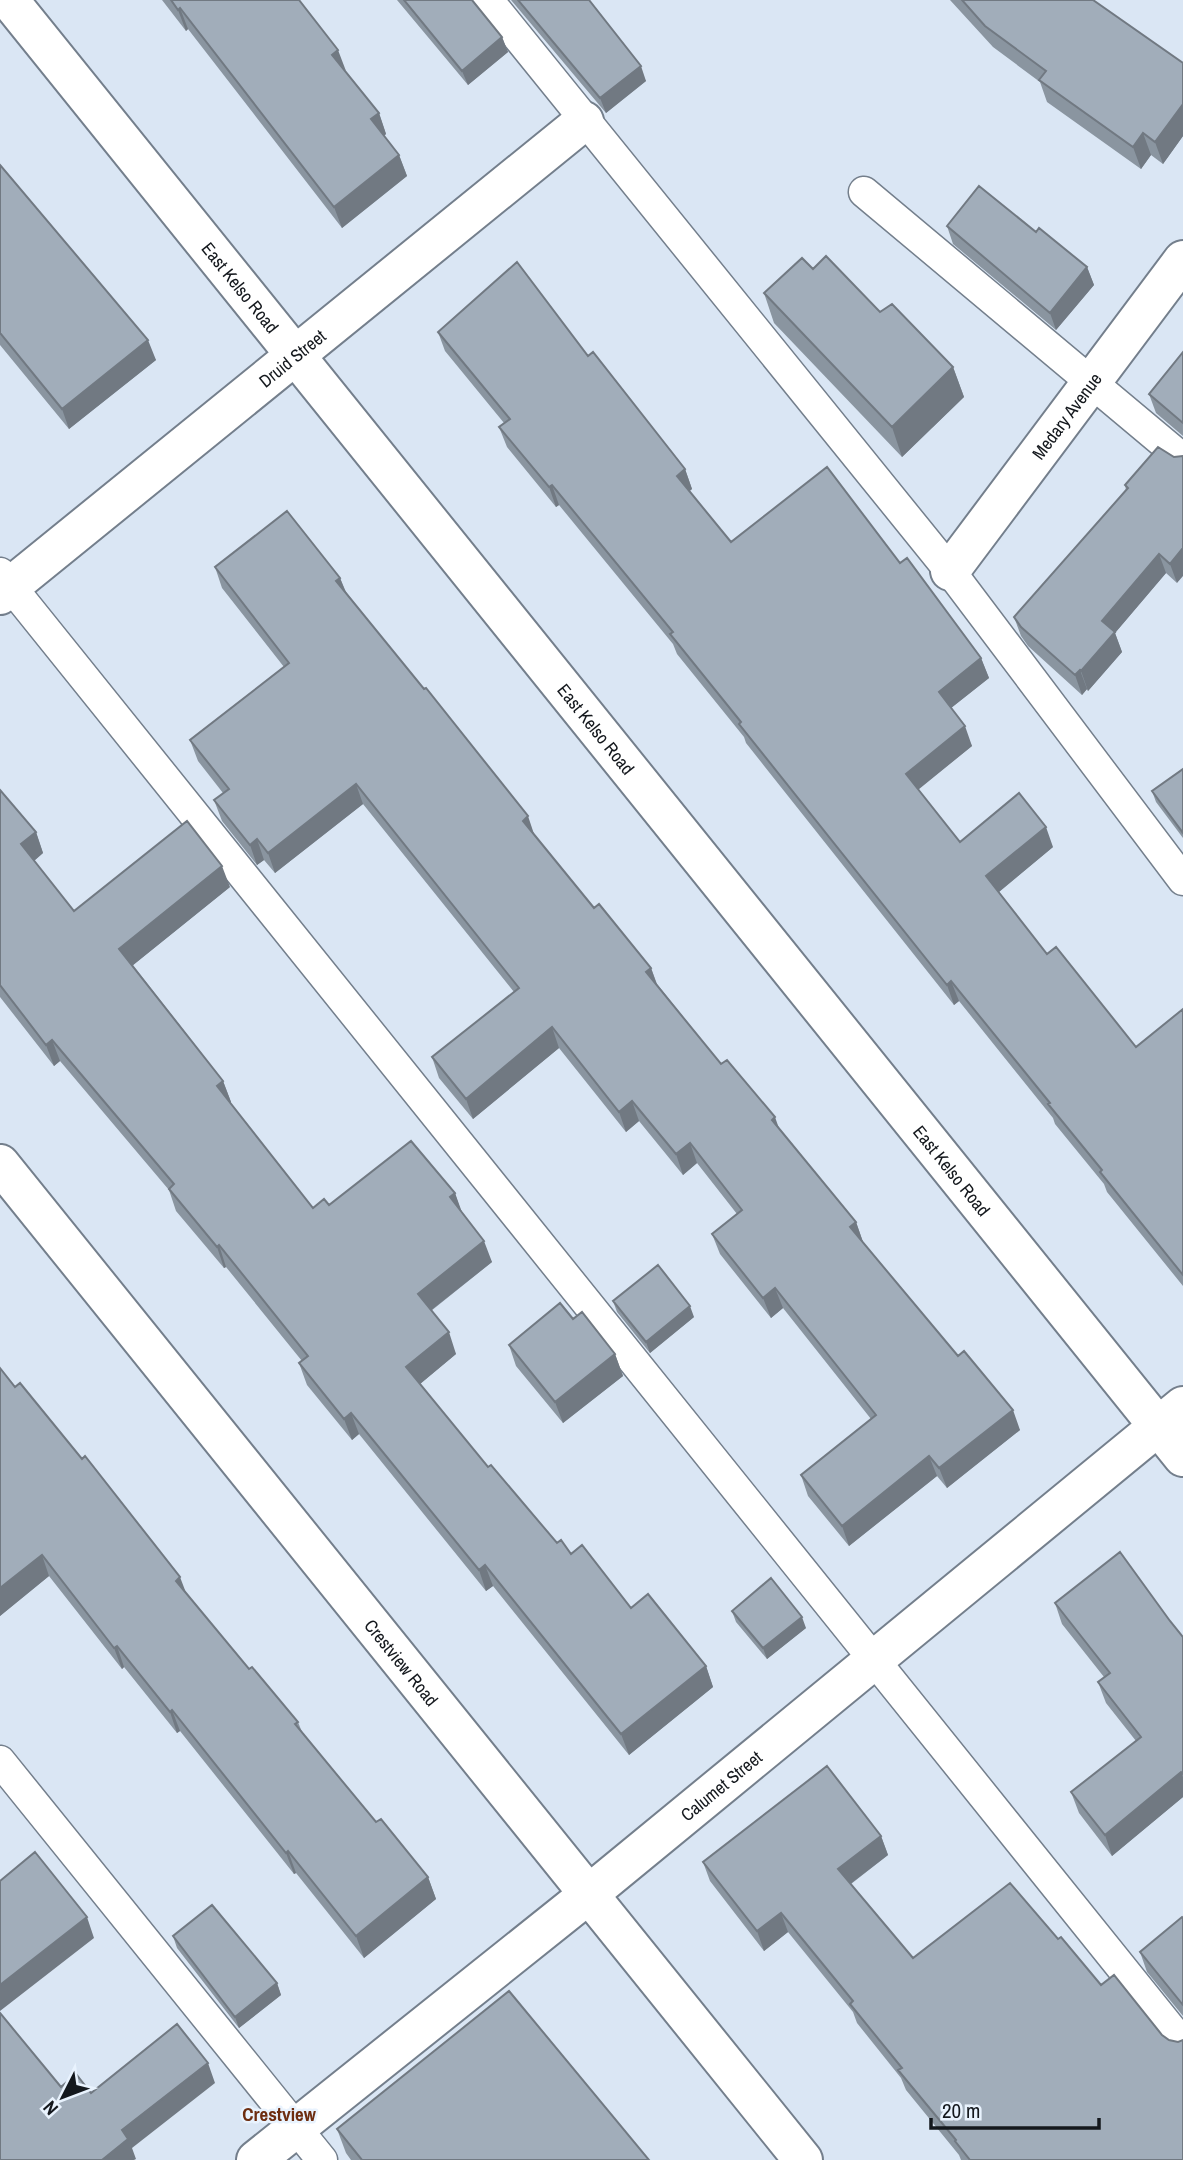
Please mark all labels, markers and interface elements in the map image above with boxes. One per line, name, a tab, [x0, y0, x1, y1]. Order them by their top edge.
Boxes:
street label: East Kelso Road	[196, 237, 285, 338]
street label: Druid Street	[253, 323, 331, 393]
street label: Medary Avenue	[1026, 367, 1107, 464]
street label: East Kelso Road	[552, 678, 641, 780]
street label: East Kelso Road	[908, 1120, 996, 1221]
street label: Crestview Road	[359, 1613, 444, 1711]
street label: Calumet Street	[675, 1745, 767, 1827]
north arrow	[28, 2062, 98, 2132]
scale bar	[931, 2086, 1099, 2130]
text: N	[37, 2095, 64, 2121]
text: 20 m	[942, 2096, 980, 2125]
district label: Crestview	[242, 2101, 317, 2127]

